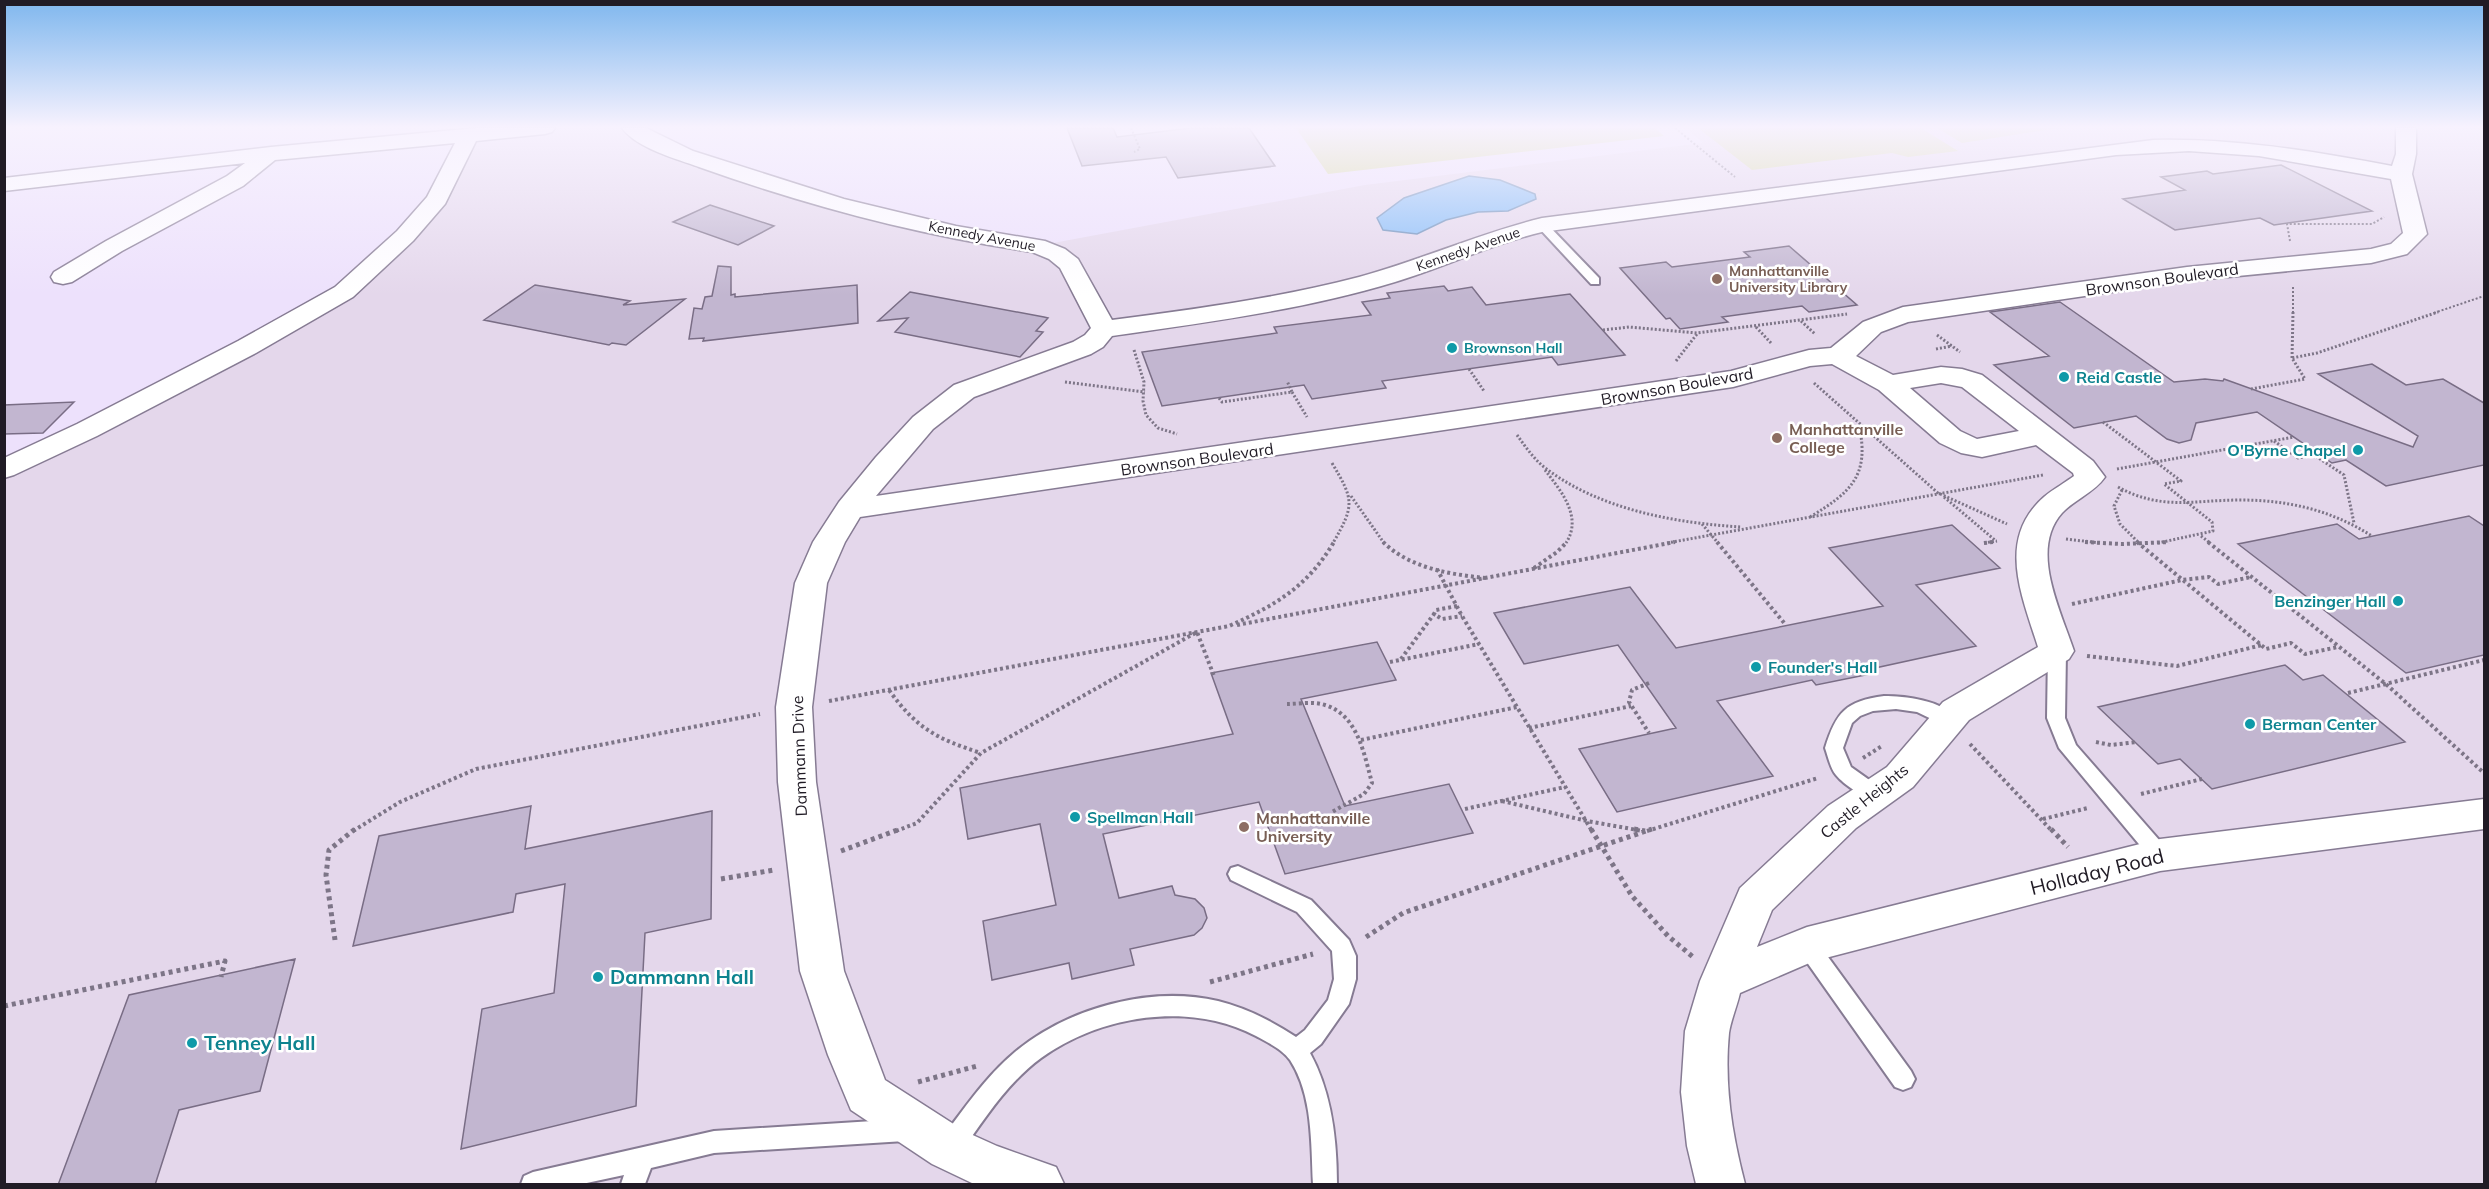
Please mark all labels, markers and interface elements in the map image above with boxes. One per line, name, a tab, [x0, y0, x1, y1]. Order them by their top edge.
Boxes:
street label: Kennedy Avenue	[927, 217, 1037, 255]
street label: Kennedy Avenue	[1414, 223, 1522, 275]
street label: Brownson Boulevard	[2084, 258, 2240, 300]
place label: Manhattanville University Library	[1729, 262, 1848, 296]
marker: Manhattanville University Library	[1710, 272, 1724, 286]
place label: Brownson Hall	[1464, 339, 1562, 357]
marker: Brownson Hall	[1445, 341, 1459, 355]
street label: Brownson Boulevard	[1599, 363, 1755, 409]
place label: Reid Castle	[2076, 367, 2162, 387]
marker: Reid Castle	[2057, 370, 2071, 384]
place label: Manhattanville College	[1789, 419, 1903, 457]
marker: Manhattanville College	[1770, 431, 1784, 445]
street label: Brownson Boulevard	[1119, 438, 1275, 480]
place label: O'Byrne Chapel	[2227, 440, 2346, 460]
marker: O'Byrne Chapel	[2351, 443, 2365, 457]
place label: Benzinger Hall	[2274, 591, 2386, 611]
marker: Benzinger Hall	[2391, 594, 2405, 608]
place label: Founder's Hall	[1768, 657, 1877, 677]
marker: Founder's Hall	[1749, 660, 1763, 674]
street label: Dammann Drive	[787, 695, 811, 817]
place label: Berman Center	[2262, 714, 2377, 734]
marker: Berman Center	[2243, 717, 2257, 731]
street label: Castle Heights	[1816, 759, 1912, 843]
place label: Spellman Hall	[1087, 807, 1193, 827]
place label: Manhattanville University	[1256, 808, 1370, 846]
marker: Spellman Hall	[1068, 810, 1082, 824]
marker: Manhattanville University	[1237, 820, 1251, 834]
street label: Holladay Road	[2027, 843, 2166, 900]
place label: Dammann Hall	[610, 964, 754, 989]
marker: Dammann Hall	[591, 970, 605, 984]
place label: Tenney Hall	[204, 1030, 315, 1055]
marker: Tenney Hall	[185, 1036, 199, 1050]

